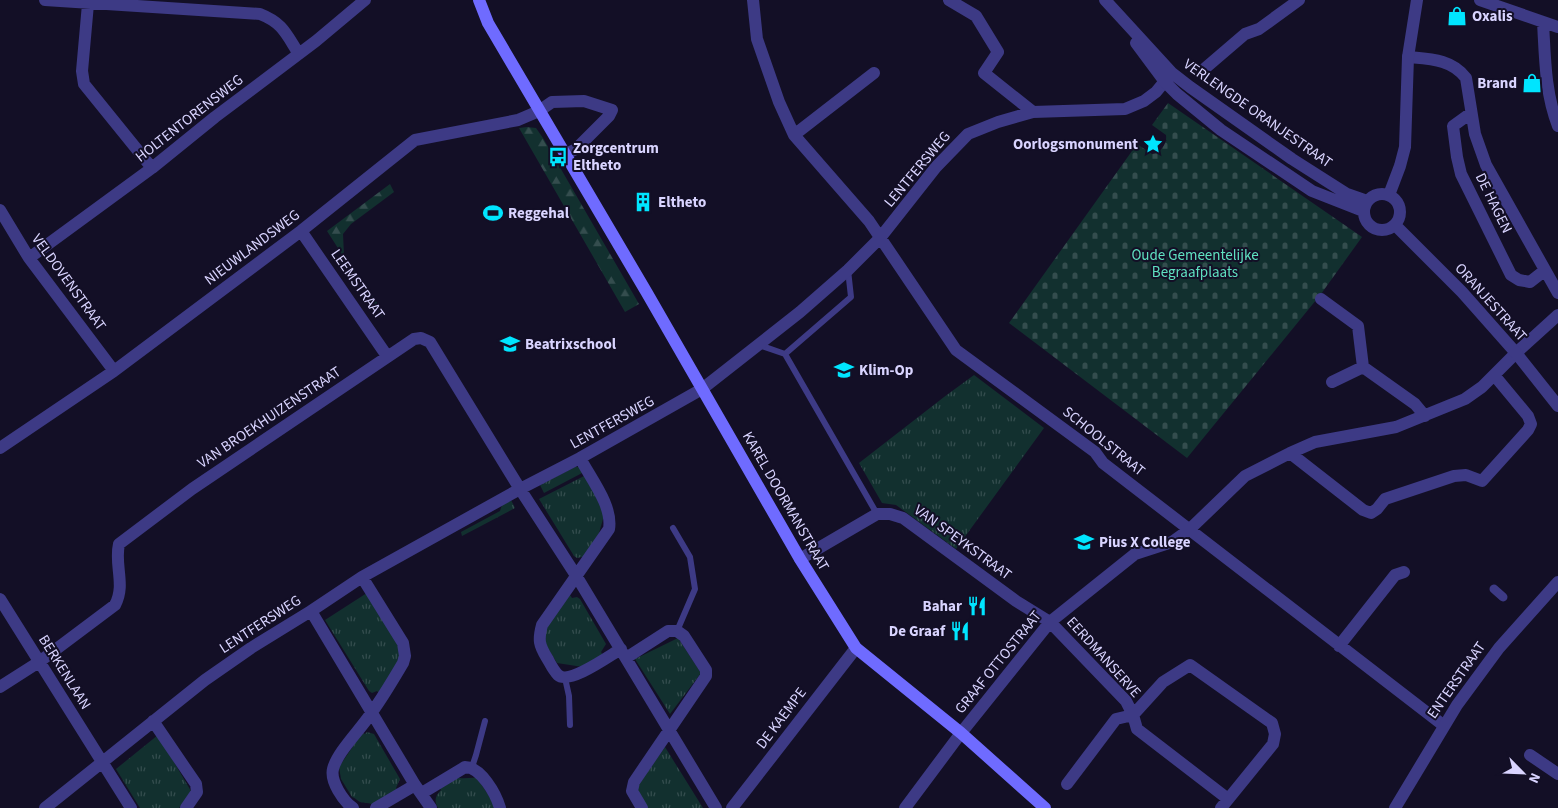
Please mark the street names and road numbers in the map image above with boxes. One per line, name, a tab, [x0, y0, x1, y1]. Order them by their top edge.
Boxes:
street label: VERLENGDE ORANJESTRAAT	[1179, 54, 1336, 173]
street label: HOLTENTORENSWEG	[131, 70, 248, 167]
street label: LENTFERSWEG	[879, 127, 955, 212]
street label: DE HAGEN	[1470, 170, 1517, 237]
street label: NIEUWLANDSWEG	[200, 205, 304, 290]
street label: VELDOVENSTRAAT	[26, 230, 111, 335]
street label: LEEMSTRAAT	[326, 245, 390, 324]
street label: ORANJESTRAAT	[1450, 259, 1532, 346]
street label: VAN BROEKHUIZENSTRAAT	[193, 361, 345, 473]
street label: LENTFERSWEG	[566, 391, 658, 454]
street label: SCHOOLSTRAAT	[1058, 401, 1149, 481]
street label: KAREL DOORMANSTRAAT	[737, 428, 834, 575]
street label: VAN SPEYKSTRAAT	[910, 500, 1016, 585]
street label: LENTFERSWEG	[215, 590, 305, 659]
street label: GRAAF OTTOSTRAAT	[950, 606, 1047, 718]
street label: EERDMANSERVE	[1062, 612, 1146, 703]
street label: BERKENLAAN	[33, 631, 96, 714]
street label: ENTERSTRAAT	[1422, 638, 1491, 723]
street label: DE KAEMPE	[751, 683, 812, 753]

